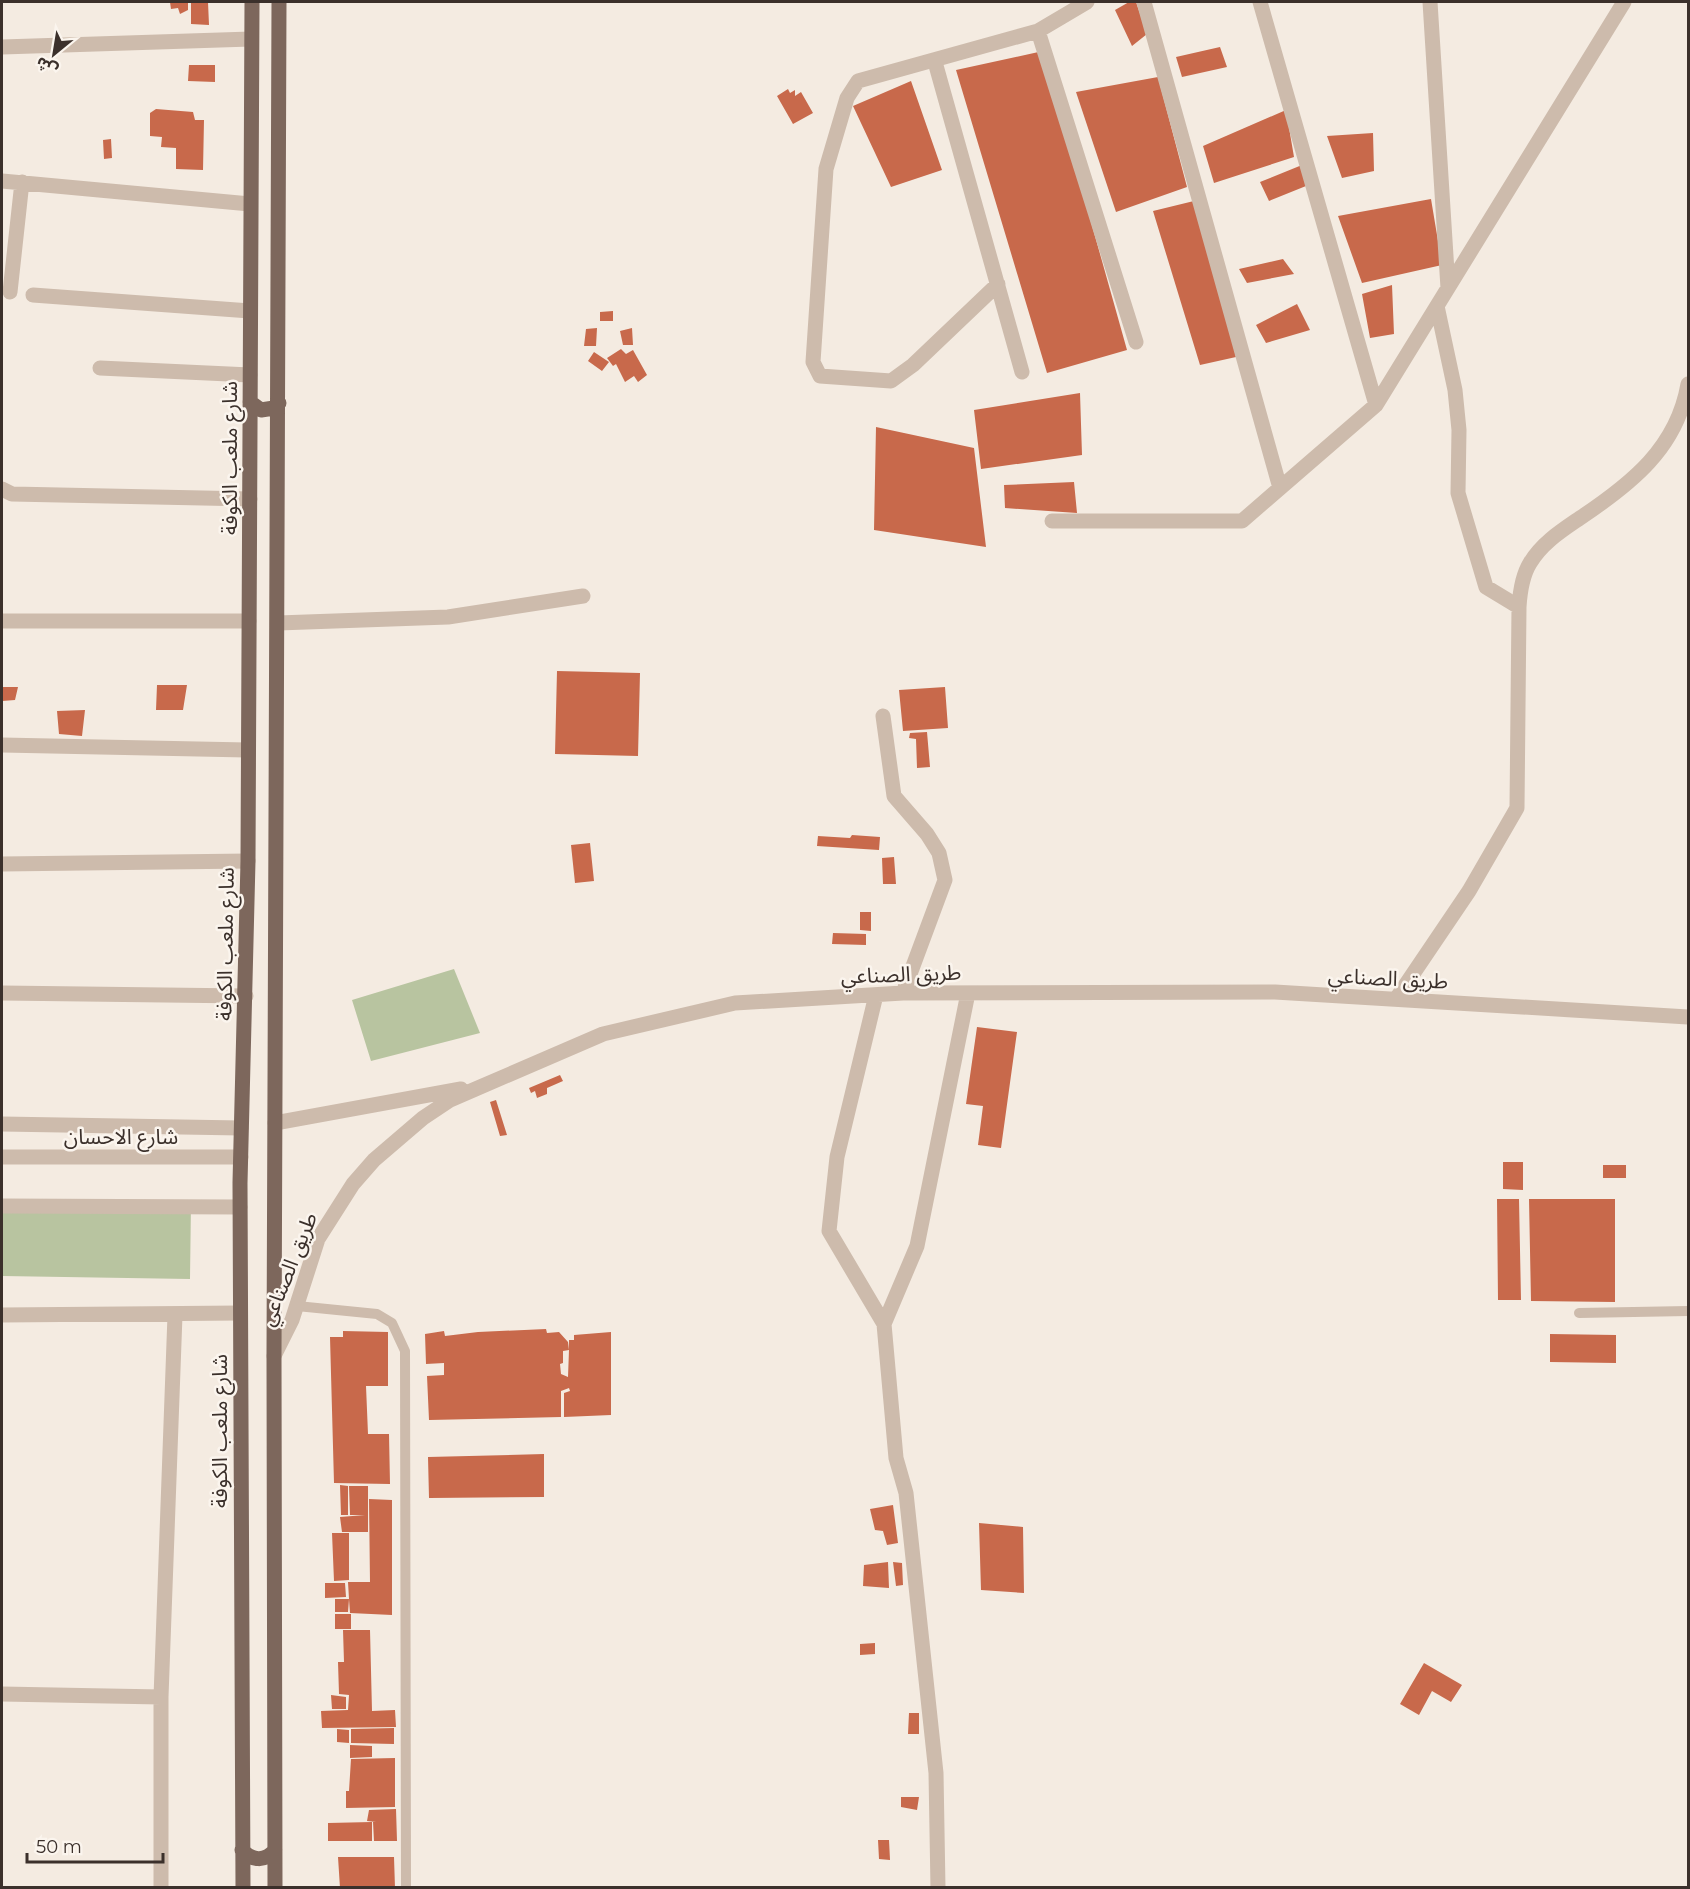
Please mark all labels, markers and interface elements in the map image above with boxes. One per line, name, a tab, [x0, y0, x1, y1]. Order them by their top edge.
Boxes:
north arrow	[24, 24, 84, 84]
text: ش	[32, 53, 61, 80]
street label: شارع ملعب الكوفة	[217, 381, 245, 535]
street label: شارع ملعب الكوفة	[211, 867, 242, 1021]
street label: طريق الصناعي	[840, 959, 962, 992]
street label: طريق الصناعي	[1327, 962, 1449, 997]
street label: شارع الاحسان	[64, 1124, 178, 1152]
street label: طريق الصناعي	[254, 1209, 326, 1331]
street label: شارع ملعب الكوفة	[207, 1354, 235, 1508]
scale bar	[27, 1826, 164, 1864]
text: 50 m	[36, 1836, 82, 1858]

